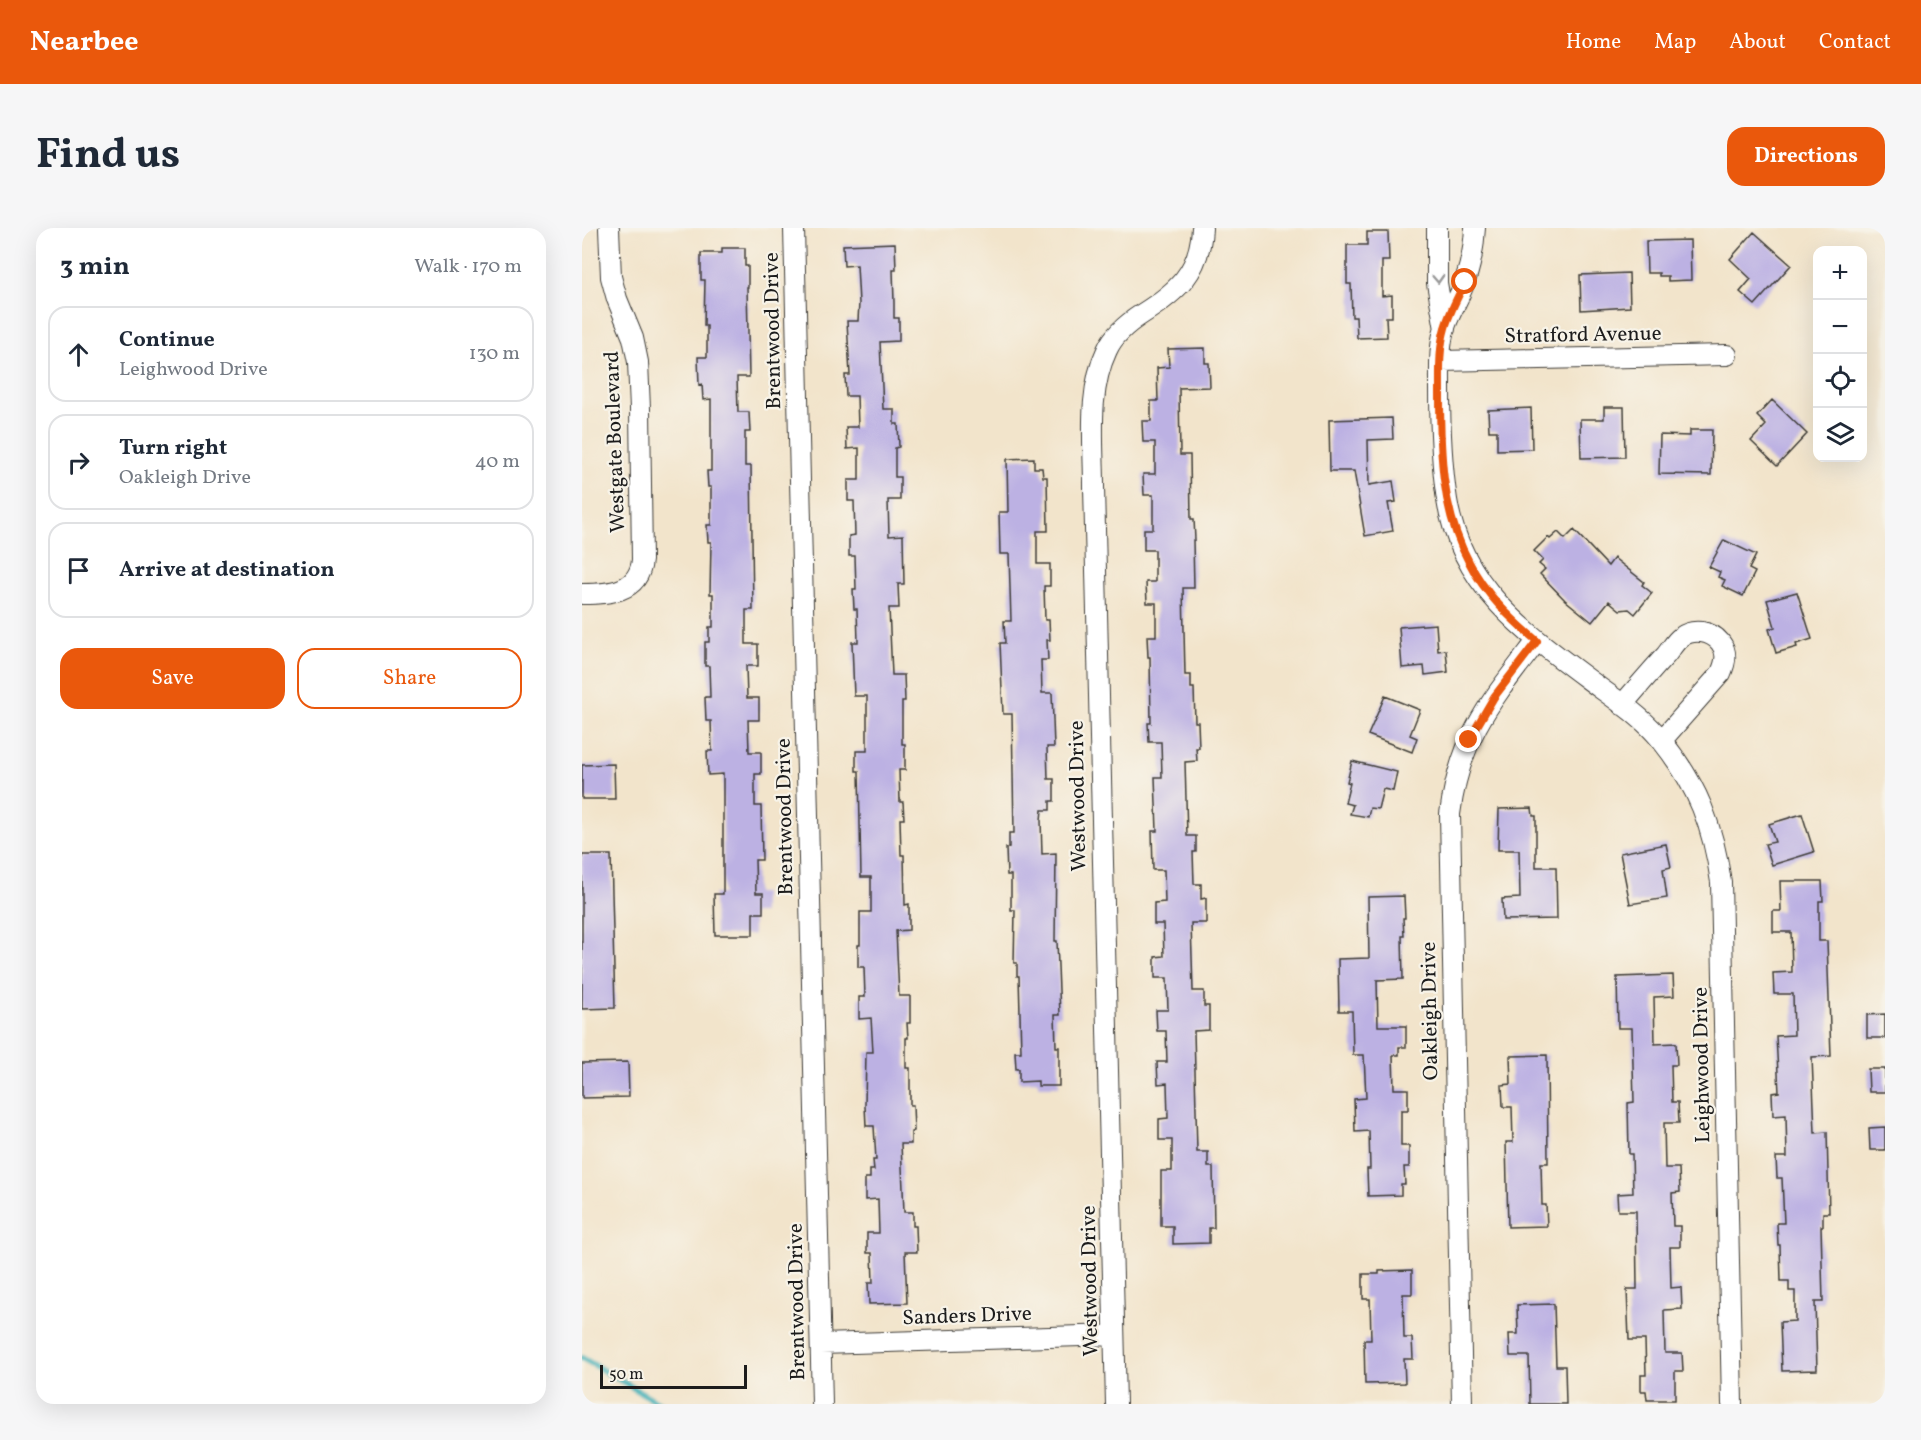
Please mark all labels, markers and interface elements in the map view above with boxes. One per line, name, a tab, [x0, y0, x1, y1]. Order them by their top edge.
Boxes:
text: Nearbee	[30, 23, 139, 62]
text: Home	[1566, 28, 1621, 57]
text: Map	[1654, 28, 1696, 57]
text: About	[1729, 28, 1786, 57]
text: Contact	[1819, 28, 1891, 57]
text: Find us	[36, 127, 180, 186]
button: Directions	[1727, 127, 1885, 186]
map controls	[1813, 246, 1867, 462]
button: +	[1813, 246, 1867, 300]
text: 3 min	[60, 249, 130, 285]
street label: Brentwood Drive	[758, 252, 789, 410]
text: Walk · 170 m	[414, 253, 522, 281]
route start	[1451, 268, 1477, 294]
one-way arrow	[1431, 274, 1444, 283]
button: −	[1813, 300, 1867, 354]
street label: Stratford Avenue	[1504, 320, 1662, 351]
text: Continue	[119, 325, 215, 356]
icon: ahead	[62, 338, 95, 371]
text: 130 m	[469, 340, 520, 368]
street label: Westgate Boulevard	[598, 350, 633, 533]
button: locate	[1813, 354, 1867, 408]
text: Leighwood Drive	[119, 356, 268, 384]
button: layers	[1813, 408, 1867, 462]
text: Turn right	[119, 433, 227, 464]
icon: right	[62, 446, 95, 479]
text: 40 m	[475, 448, 520, 476]
text: Oakleigh Drive	[119, 464, 251, 492]
icon: arrive	[62, 554, 95, 587]
text: Arrive at destination	[119, 555, 335, 586]
button: Save	[60, 648, 285, 709]
button: Share	[297, 648, 522, 709]
street label: Westwood Drive	[1063, 720, 1094, 872]
route end	[1455, 726, 1481, 752]
street label: Brentwood Drive	[770, 738, 801, 896]
street label: Oakleigh Drive	[1415, 941, 1446, 1080]
street label: Leighwood Drive	[1687, 987, 1718, 1143]
street label: Westwood Drive	[1075, 1205, 1106, 1357]
street label: Brentwood Drive	[782, 1223, 813, 1381]
street label: Sanders Drive	[902, 1300, 1032, 1333]
scale bar	[600, 1362, 747, 1390]
text: 50 m	[609, 1364, 643, 1386]

